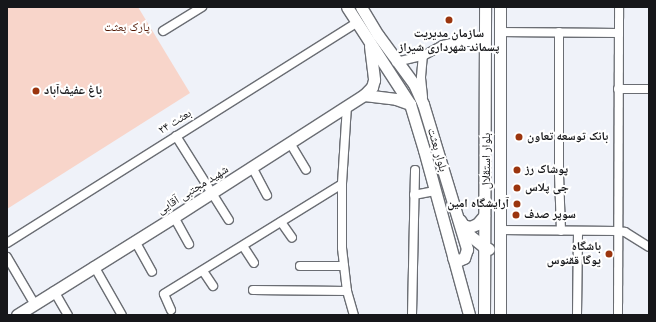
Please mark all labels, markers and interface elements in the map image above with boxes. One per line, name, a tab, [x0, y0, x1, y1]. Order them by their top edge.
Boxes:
marker: سازمان مدیریت پسماند شهرداری شیراز	[444, 15, 454, 25]
park label: پارک بعثت	[104, 21, 150, 35]
place label: سازمان مدیریت پسماند شهرداری شیراز	[399, 27, 499, 55]
place label: باغ عفیف‌آباد	[44, 84, 102, 98]
marker: باغ عفیف‌آباد	[31, 86, 41, 96]
street label: بعثت ۲۴	[156, 106, 194, 138]
street label: بلوار بعثت	[424, 126, 450, 174]
place label: بانک توسعه تعاون	[527, 130, 608, 144]
marker: بانک توسعه تعاون	[514, 132, 524, 142]
street label: بلوار استقلال	[480, 133, 494, 189]
street label: شهید مجتبی آقایی	[155, 162, 231, 218]
place label: پوشاک رز	[525, 163, 568, 177]
marker: پوشاک رز	[512, 165, 522, 175]
place label: جی پلاس	[525, 181, 569, 195]
marker: جی پلاس	[512, 183, 522, 193]
place label: آرایشگاه امین	[447, 197, 509, 211]
marker: آرایشگاه امین	[512, 199, 522, 209]
place label: سوپر صدف	[524, 208, 576, 222]
marker: سوپر صدف	[511, 210, 521, 220]
place label: باشگاه یوگا ققنوس	[547, 240, 601, 268]
marker: باشگاه یوگا ققنوس	[604, 249, 614, 259]

